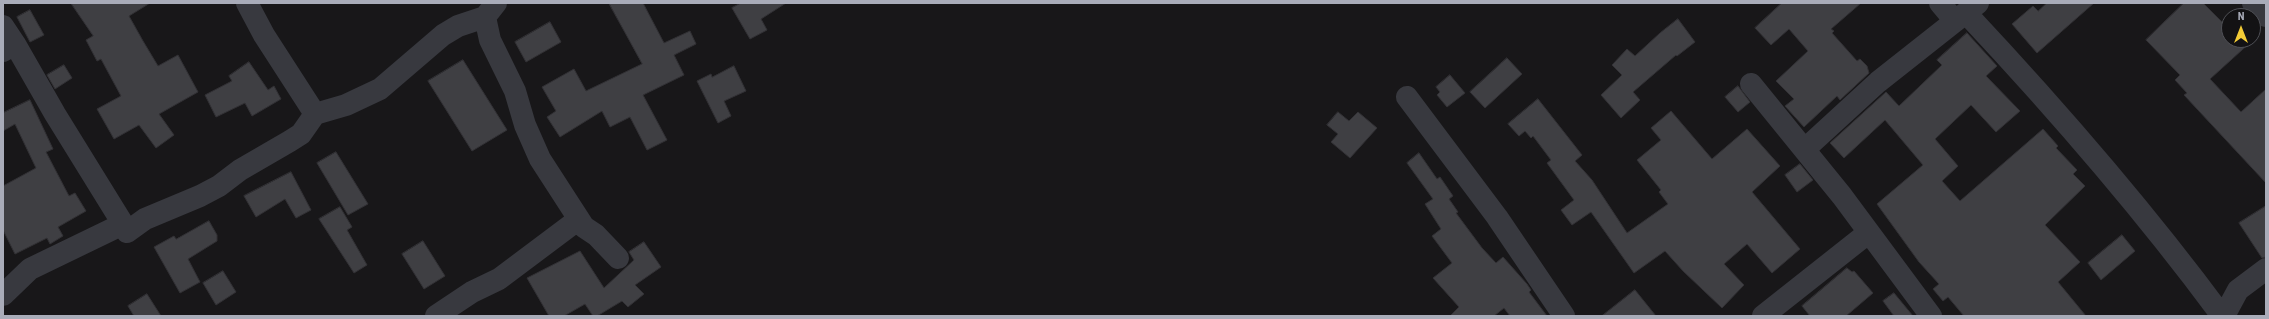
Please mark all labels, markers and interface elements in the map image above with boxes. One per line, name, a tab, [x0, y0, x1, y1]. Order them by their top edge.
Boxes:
north arrow	[2221, 8, 2261, 48]
text: N	[2238, 10, 2244, 23]

